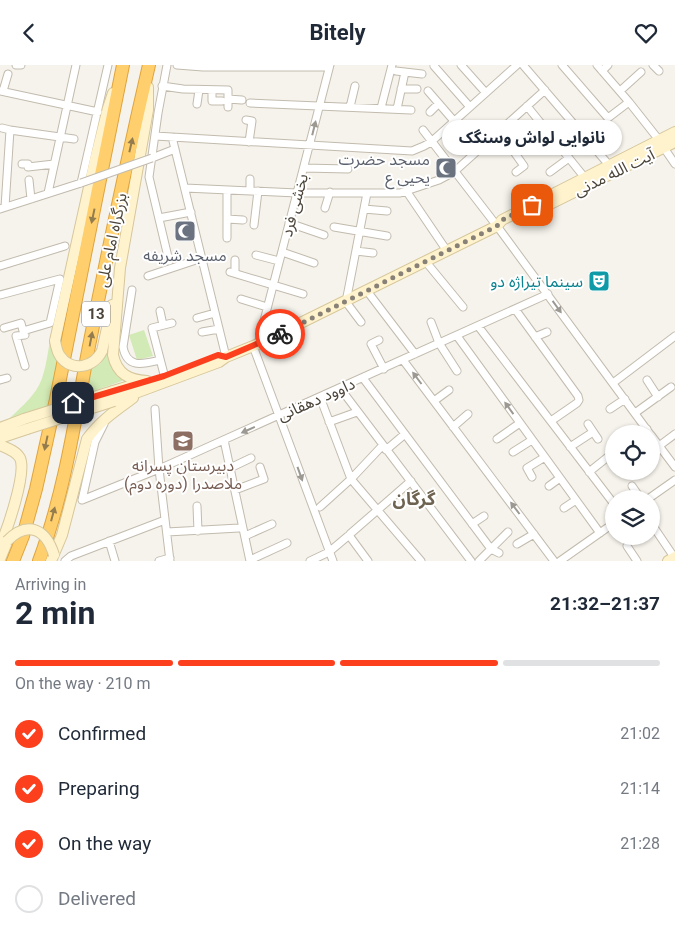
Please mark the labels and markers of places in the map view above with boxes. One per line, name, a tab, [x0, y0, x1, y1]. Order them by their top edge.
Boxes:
callout: نانوایی لواش وسنگک	[442, 120, 622, 155]
place label: مسجد حضرت یحیی ع	[338, 150, 430, 190]
mosque icon: مسجد حضرت یحیی ع	[434, 156, 458, 180]
pin	[511, 184, 553, 226]
mosque icon: مسجد شریفه	[173, 219, 197, 243]
place label: مسجد شریفه	[143, 246, 227, 265]
theatre icon: سینما تیراژه دو	[587, 269, 611, 293]
place label: سینما تیراژه دو	[490, 272, 583, 291]
pin	[52, 382, 94, 424]
school or university icon: دبيرستان پسرانه ملاصدرا (دوره دوم)	[171, 429, 195, 453]
place label: دبيرستان پسرانه ملاصدرا (دوره دوم)	[124, 456, 242, 496]

